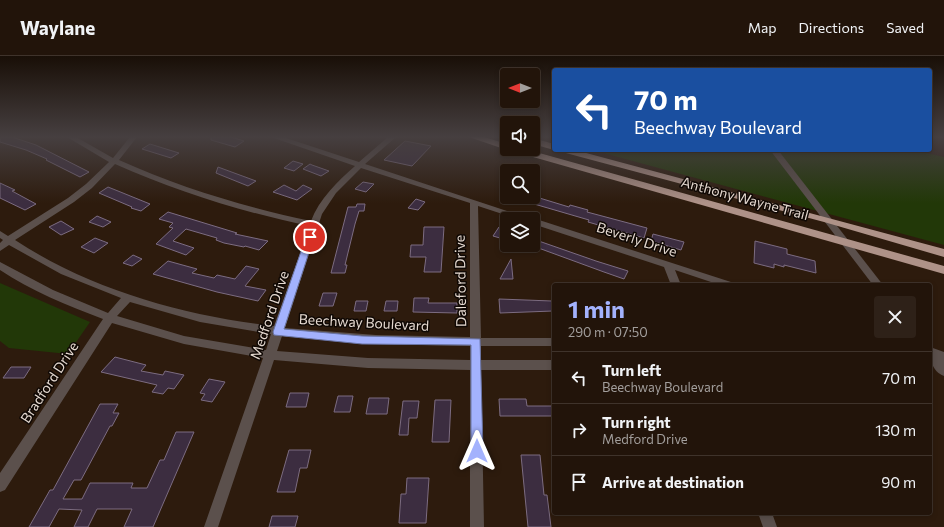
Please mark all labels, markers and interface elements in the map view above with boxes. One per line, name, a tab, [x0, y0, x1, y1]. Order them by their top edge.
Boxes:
text: Waylane	[20, 16, 95, 39]
text: Map	[748, 19, 777, 36]
text: Directions	[799, 19, 864, 36]
text: Saved	[886, 19, 924, 36]
north arrow	[500, 68, 540, 108]
map controls	[500, 68, 540, 252]
text: 70 m	[634, 82, 698, 116]
icon: left	[568, 84, 620, 136]
button: sound	[500, 116, 540, 156]
text: Beechway Boulevard	[634, 116, 802, 138]
button: search	[500, 164, 540, 204]
street label: Anthony Wayne Trail	[679, 173, 811, 223]
button: layers	[500, 212, 540, 252]
street label: Beverly Drive	[595, 218, 679, 260]
pin	[293, 220, 327, 254]
icon: arrive	[299, 226, 321, 248]
street label: Daleford Drive	[451, 235, 469, 327]
street label: Medford Drive	[246, 269, 292, 361]
text: 1 min	[568, 294, 625, 323]
button: close	[874, 296, 916, 338]
street label: Beechway Boulevard	[298, 310, 430, 334]
text: 290 m · 07:50	[568, 324, 648, 340]
street label: Bradford Drive	[16, 338, 82, 426]
text: Turn left	[602, 361, 661, 379]
icon: left	[568, 367, 590, 389]
text: 70 m	[882, 369, 916, 387]
text: Beechway Boulevard	[602, 379, 723, 395]
text: Turn right	[602, 413, 671, 431]
icon: right	[568, 419, 590, 441]
text: 130 m	[875, 421, 916, 439]
position arrow	[456, 430, 498, 472]
text: Medford Drive	[602, 431, 688, 447]
icon: arrive	[568, 471, 590, 493]
text: Arrive at destination	[602, 473, 744, 491]
text: 90 m	[881, 473, 916, 491]

